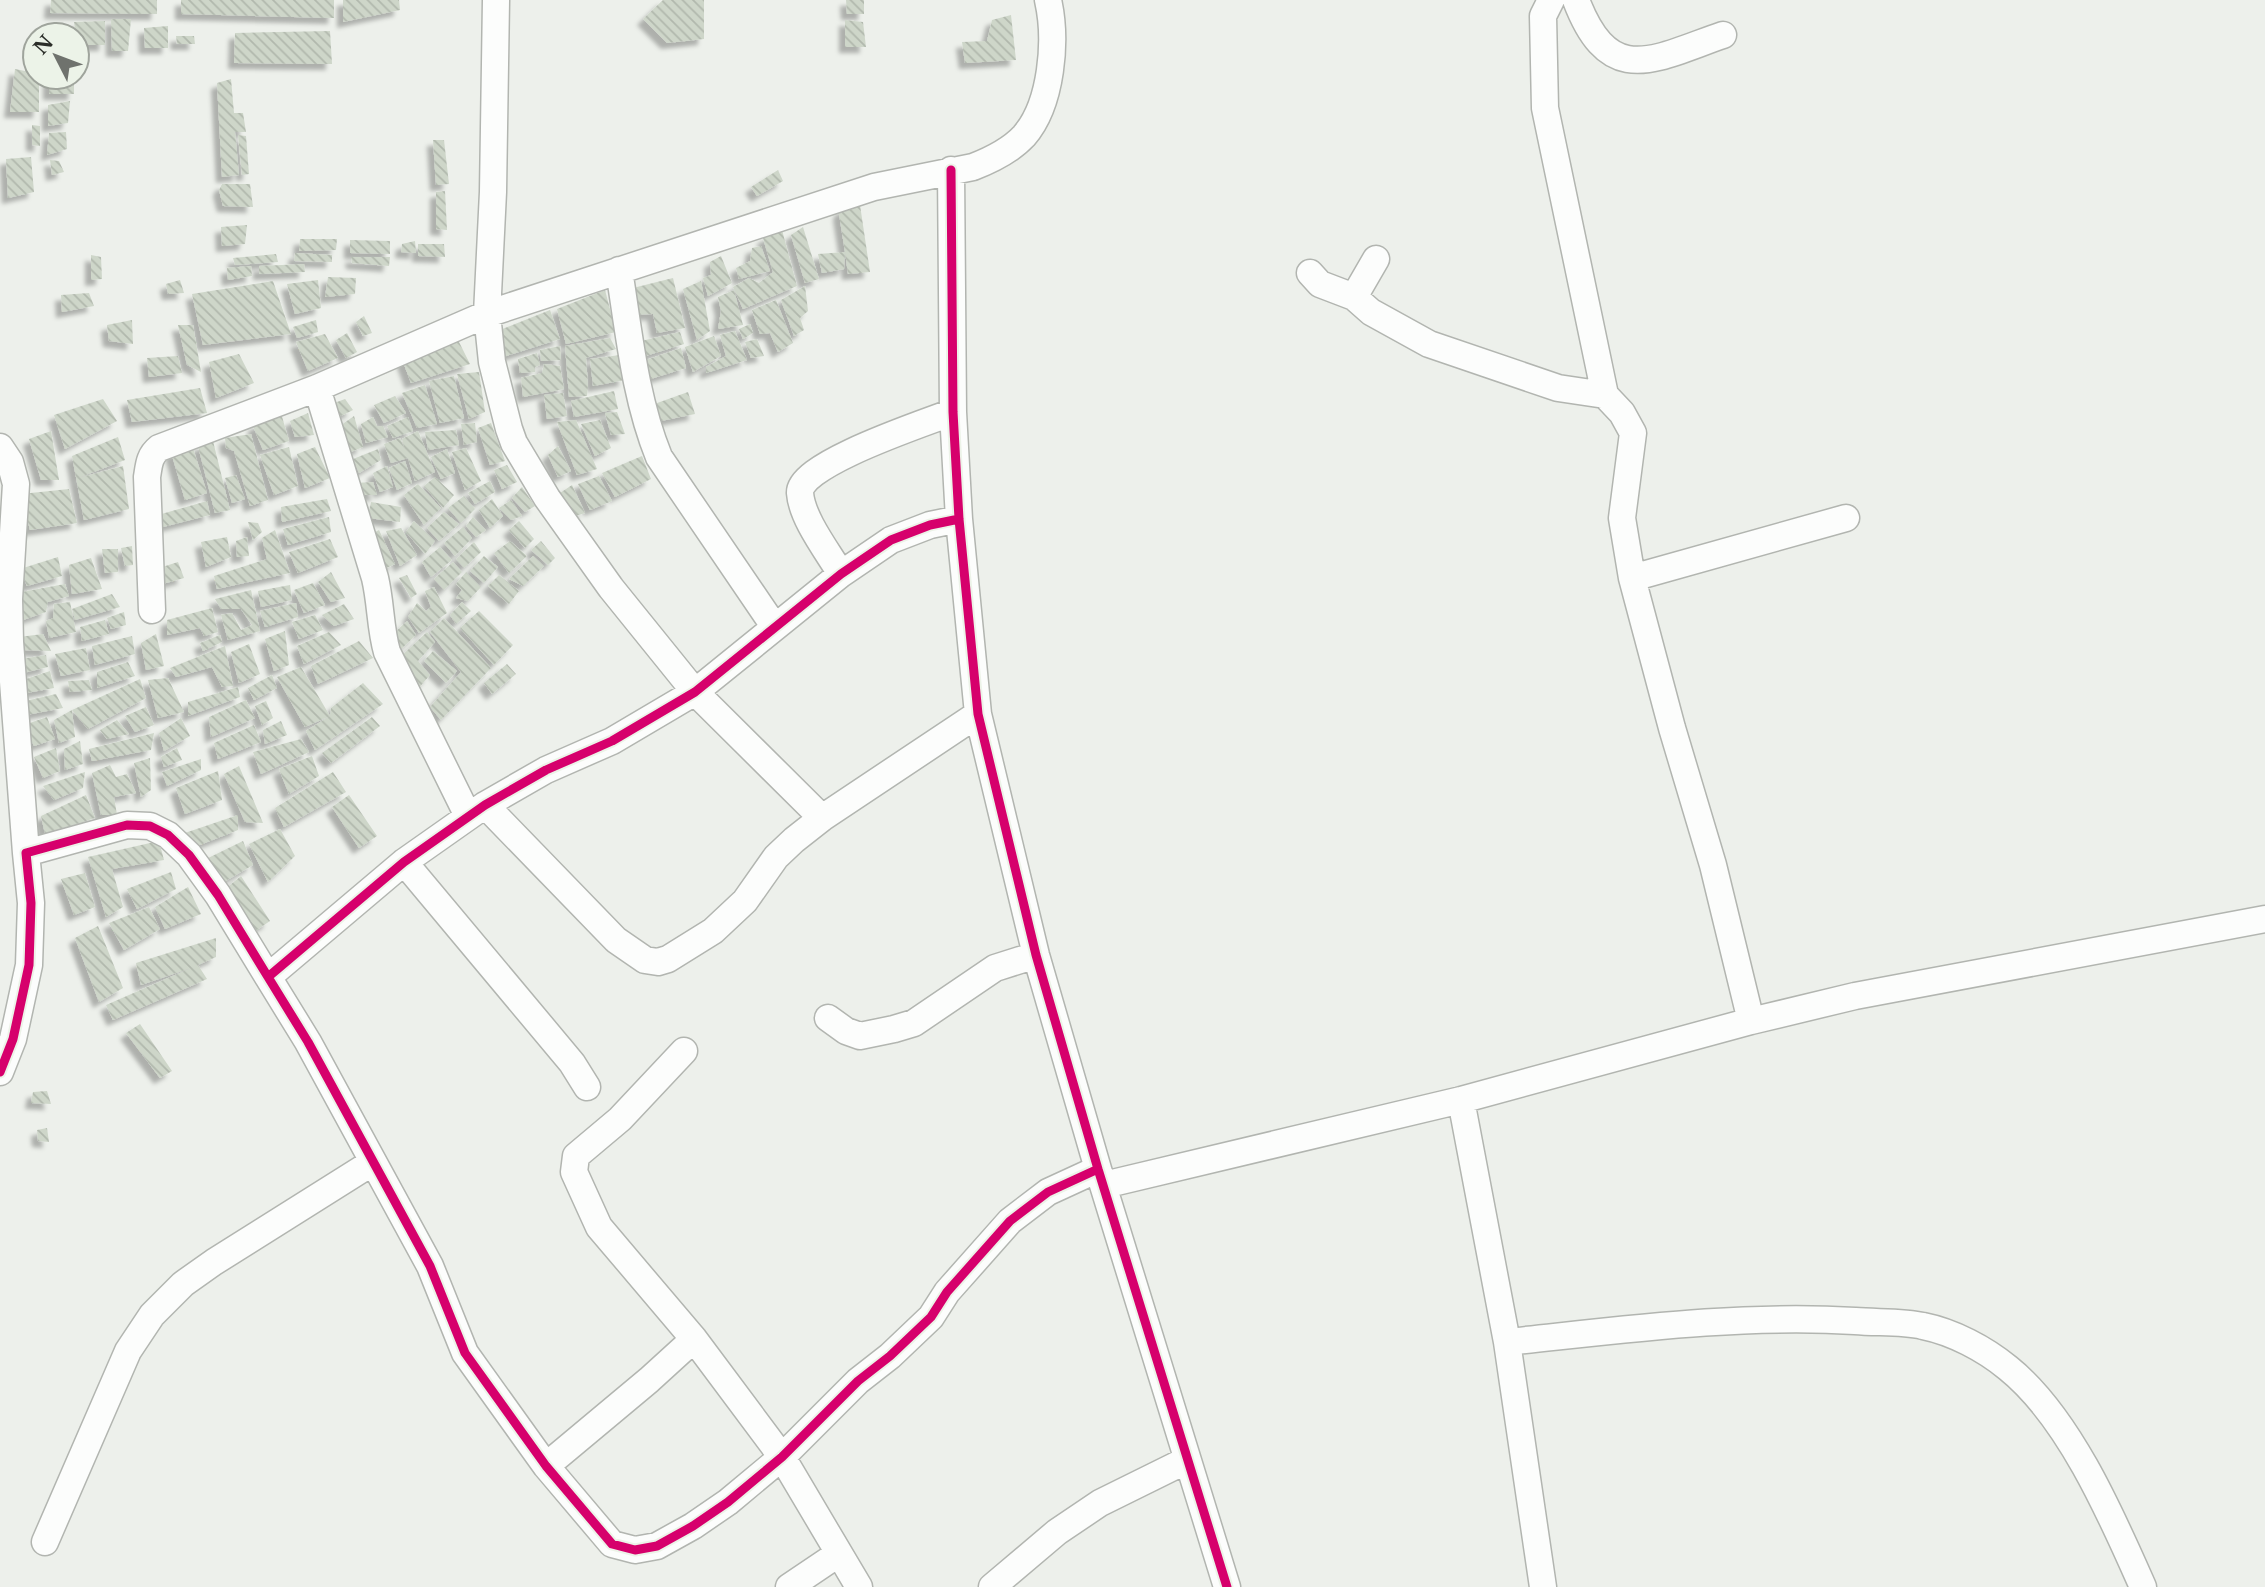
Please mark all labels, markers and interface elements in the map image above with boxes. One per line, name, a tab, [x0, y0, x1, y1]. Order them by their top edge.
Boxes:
north arrow	[21, 21, 91, 91]
text: N	[29, 31, 58, 59]

